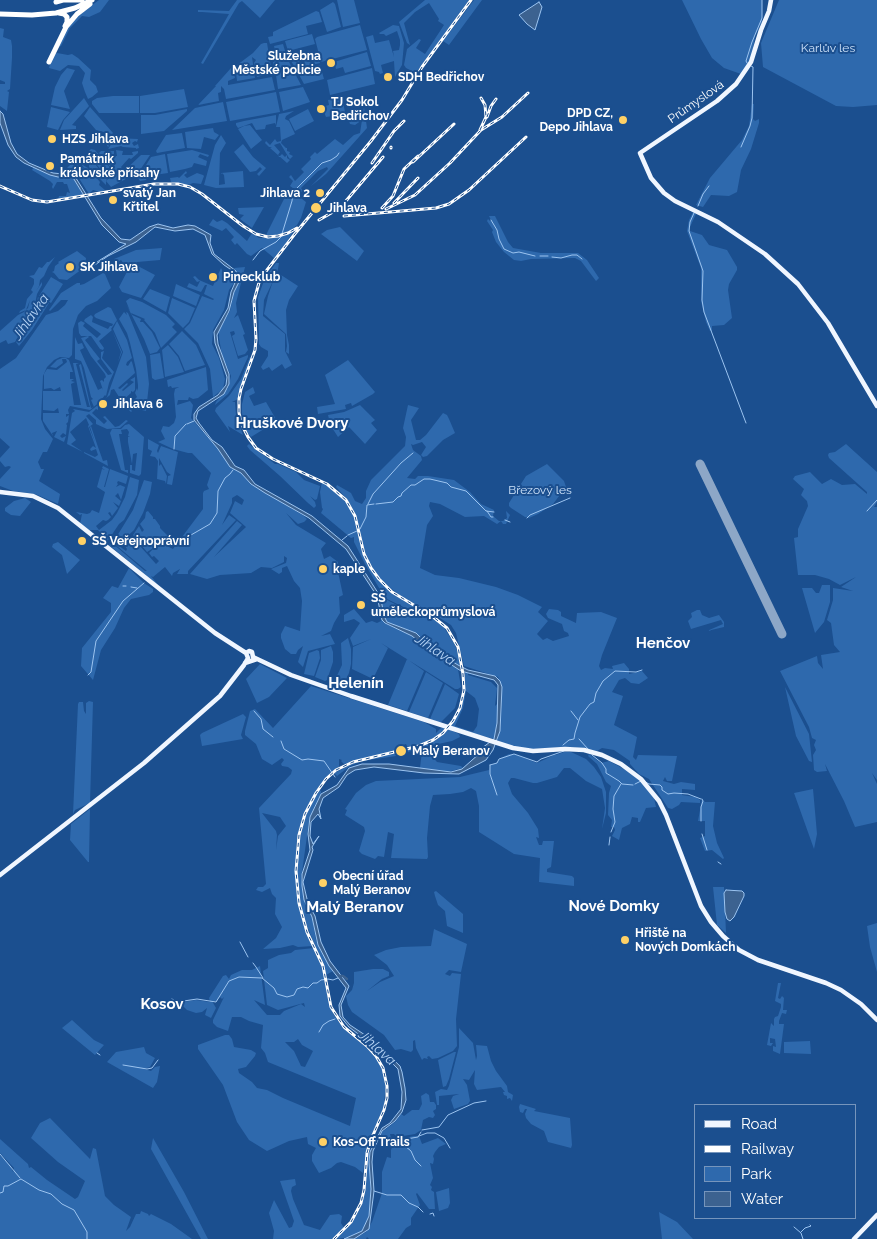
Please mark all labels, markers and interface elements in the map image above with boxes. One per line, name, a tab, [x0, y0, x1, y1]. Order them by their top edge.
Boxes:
park label: Karlův les	[801, 41, 855, 55]
place label: Služebna Městské policie	[232, 49, 321, 77]
marker: Služebna Městské policie	[325, 57, 337, 69]
place label: SDH Bedřichov	[398, 70, 484, 84]
marker: SDH Bedřichov	[382, 71, 394, 83]
street label: Průmyslová	[665, 78, 727, 126]
place label: TJ Sokol Bedřichov	[331, 95, 389, 123]
marker: TJ Sokol Bedřichov	[315, 103, 327, 115]
place label: DPD CZ, Depo Jihlava	[539, 106, 613, 134]
marker: DPD CZ, Depo Jihlava	[617, 114, 629, 126]
place label: HZS Jihlava	[62, 132, 129, 146]
marker: HZS Jihlava	[46, 133, 58, 145]
place label: Památník královské přísahy	[60, 152, 160, 180]
marker: Památník královské přísahy	[44, 160, 56, 172]
place label: svatý Jan Křtitel	[123, 186, 176, 214]
place label: Jihlava 2	[260, 186, 310, 200]
marker: Jihlava 2	[314, 187, 326, 199]
marker: svatý Jan Křtitel	[107, 194, 119, 206]
marker: Jihlava	[309, 201, 323, 215]
place label: Jihlava	[327, 201, 367, 215]
place label: SK Jihlava	[80, 260, 138, 274]
marker: SK Jihlava	[64, 261, 76, 273]
place label: Pinecklub	[223, 270, 280, 284]
marker: Pinecklub	[207, 271, 219, 283]
water label: Jihlávka	[9, 291, 53, 343]
place label: Jihlava 6	[113, 397, 163, 411]
marker: Jihlava 6	[97, 398, 109, 410]
district label: Hruškové Dvory	[236, 414, 348, 432]
park label: Březový les	[508, 483, 572, 497]
place label: SŠ Veřejnoprávní	[92, 534, 189, 548]
marker: SŠ Veřejnoprávní	[76, 535, 88, 547]
place label: kaple	[333, 562, 365, 576]
marker: kaple	[317, 563, 329, 575]
place label: SŠ uměleckoprůmyslová	[371, 591, 495, 619]
marker: SŠ uměleckoprůmyslová	[355, 599, 367, 611]
water label: Jihlava	[412, 631, 458, 669]
district label: Henčov	[636, 634, 690, 652]
district label: Helenín	[328, 674, 384, 692]
marker: Malý Beranov	[394, 744, 408, 758]
place label: Malý Beranov	[412, 744, 490, 758]
place label: Obecní úřad Malý Beranov	[333, 869, 411, 897]
marker: Obecní úřad Malý Beranov	[317, 877, 329, 889]
district label: Nové Domky	[568, 897, 660, 915]
district label: Malý Beranov	[306, 898, 404, 916]
place label: Hřiště na Nových Domkách	[635, 926, 736, 954]
marker: Hřiště na Nových Domkách	[619, 934, 631, 946]
district label: Kosov	[140, 995, 184, 1013]
water label: Jihlava	[355, 1027, 399, 1069]
legend	[694, 1104, 857, 1219]
text: Road	[741, 1115, 777, 1133]
place label: Kos-Off Trails	[333, 1135, 410, 1149]
marker: Kos-Off Trails	[317, 1136, 329, 1148]
text: Railway	[741, 1140, 794, 1158]
text: Park	[741, 1165, 772, 1183]
text: Water	[741, 1190, 783, 1208]

